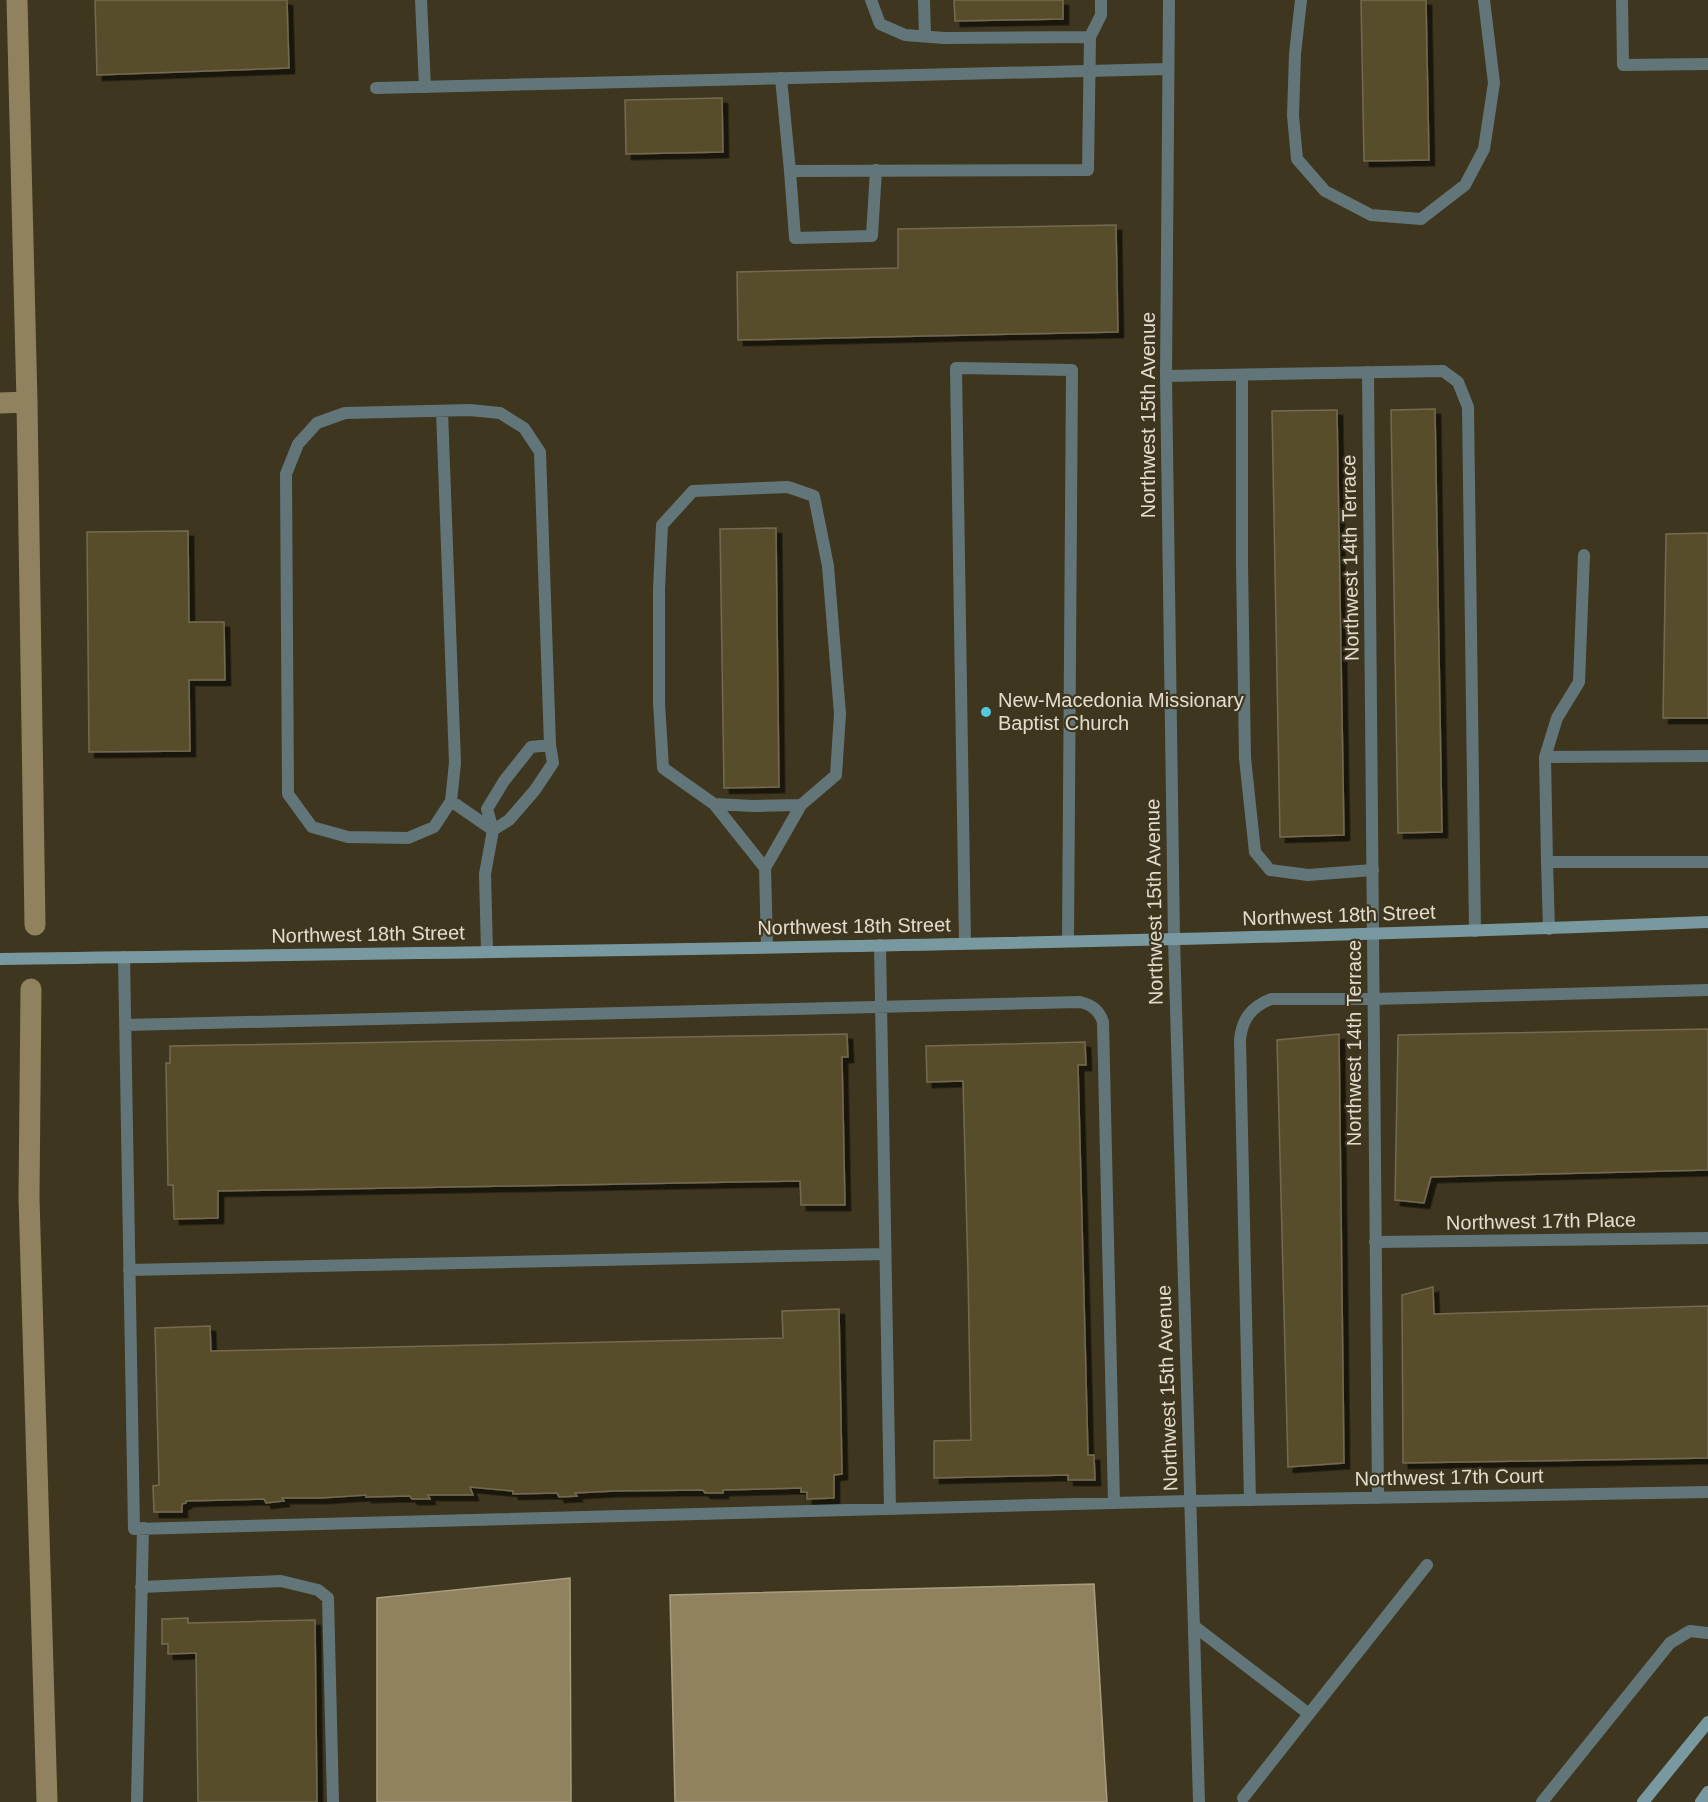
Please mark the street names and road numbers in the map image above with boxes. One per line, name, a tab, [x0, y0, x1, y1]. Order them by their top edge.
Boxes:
street label: Northwest 15th Avenue	[1137, 312, 1159, 518]
street label: Northwest 14th Terrace	[1337, 455, 1363, 661]
street label: Northwest 15th Avenue	[1141, 799, 1167, 1005]
street label: Northwest 18th Street	[1242, 901, 1436, 929]
street label: Northwest 18th Street	[757, 913, 951, 939]
street label: Northwest 18th Street	[271, 921, 465, 947]
street label: Northwest 14th Terrace	[1343, 940, 1365, 1146]
street label: Northwest 17th Place	[1446, 1208, 1636, 1234]
street label: Northwest 15th Avenue	[1152, 1284, 1182, 1492]
street label: Northwest 17th Court	[1354, 1464, 1544, 1490]

